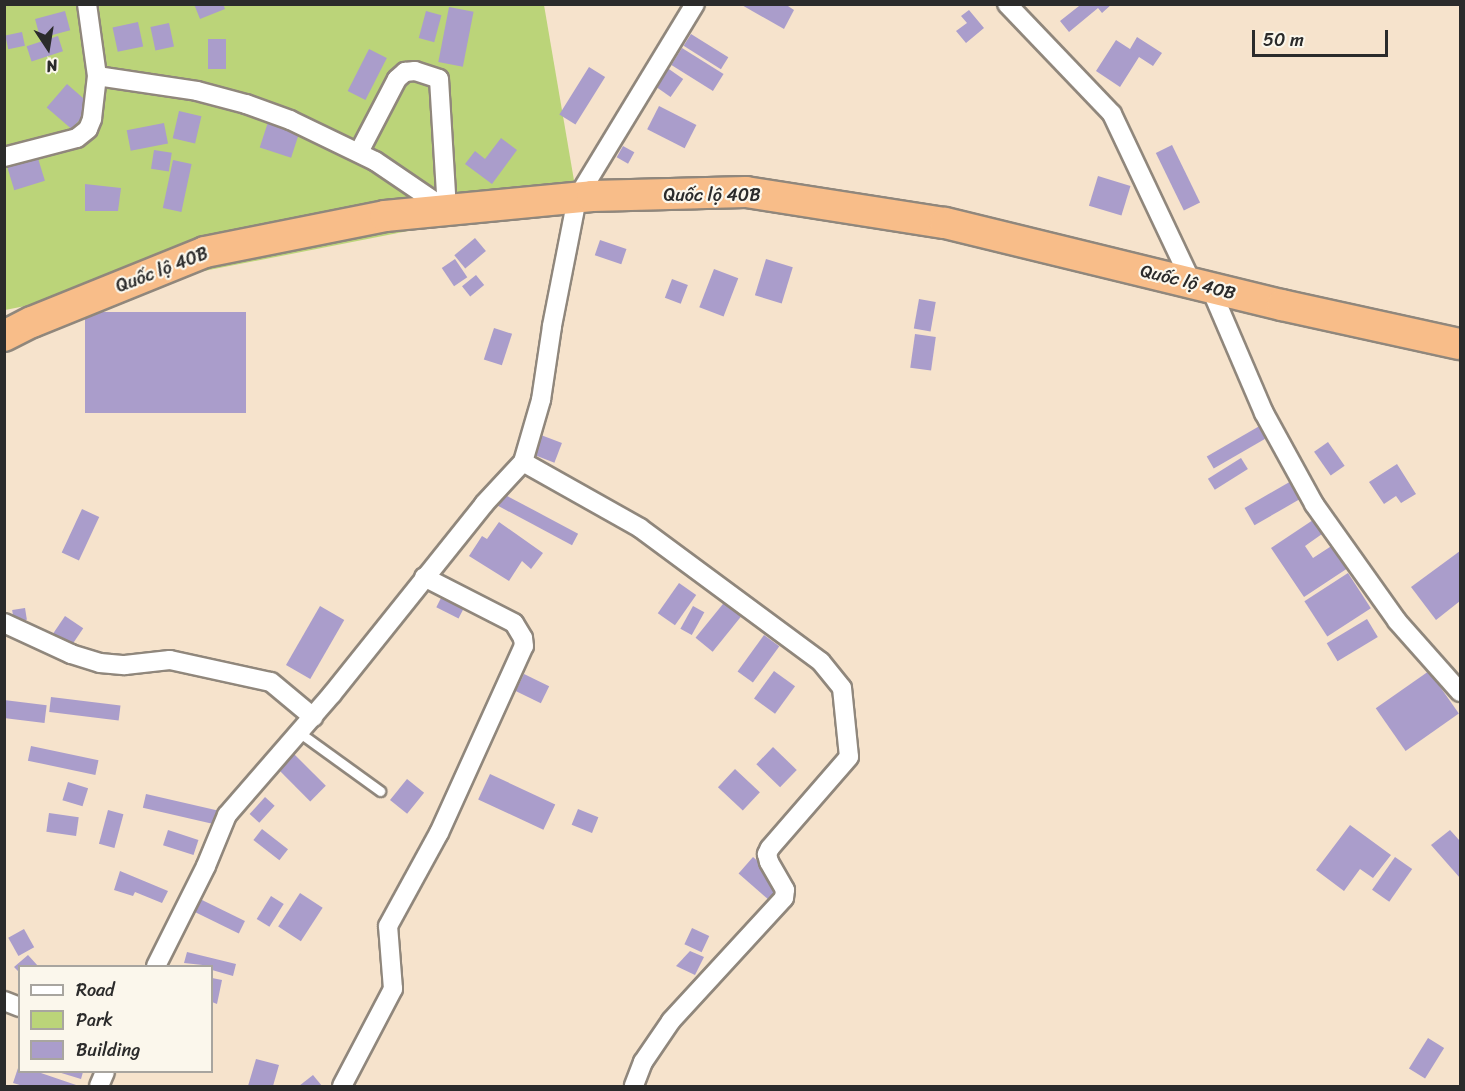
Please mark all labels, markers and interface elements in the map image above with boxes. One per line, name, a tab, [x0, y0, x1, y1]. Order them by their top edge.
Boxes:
north arrow	[18, 18, 78, 78]
scale bar	[1255, 18, 1392, 56]
text: 50 m	[1263, 24, 1304, 56]
text: N	[43, 51, 60, 81]
street label: Quốc lộ 40B	[663, 184, 761, 206]
street label: Quốc lộ 40B	[113, 243, 211, 297]
street label: Quốc lộ 40B	[1138, 260, 1238, 304]
legend	[18, 965, 213, 1073]
text: Road	[76, 974, 115, 1006]
text: Park	[76, 1004, 113, 1036]
text: Building	[76, 1034, 140, 1066]

